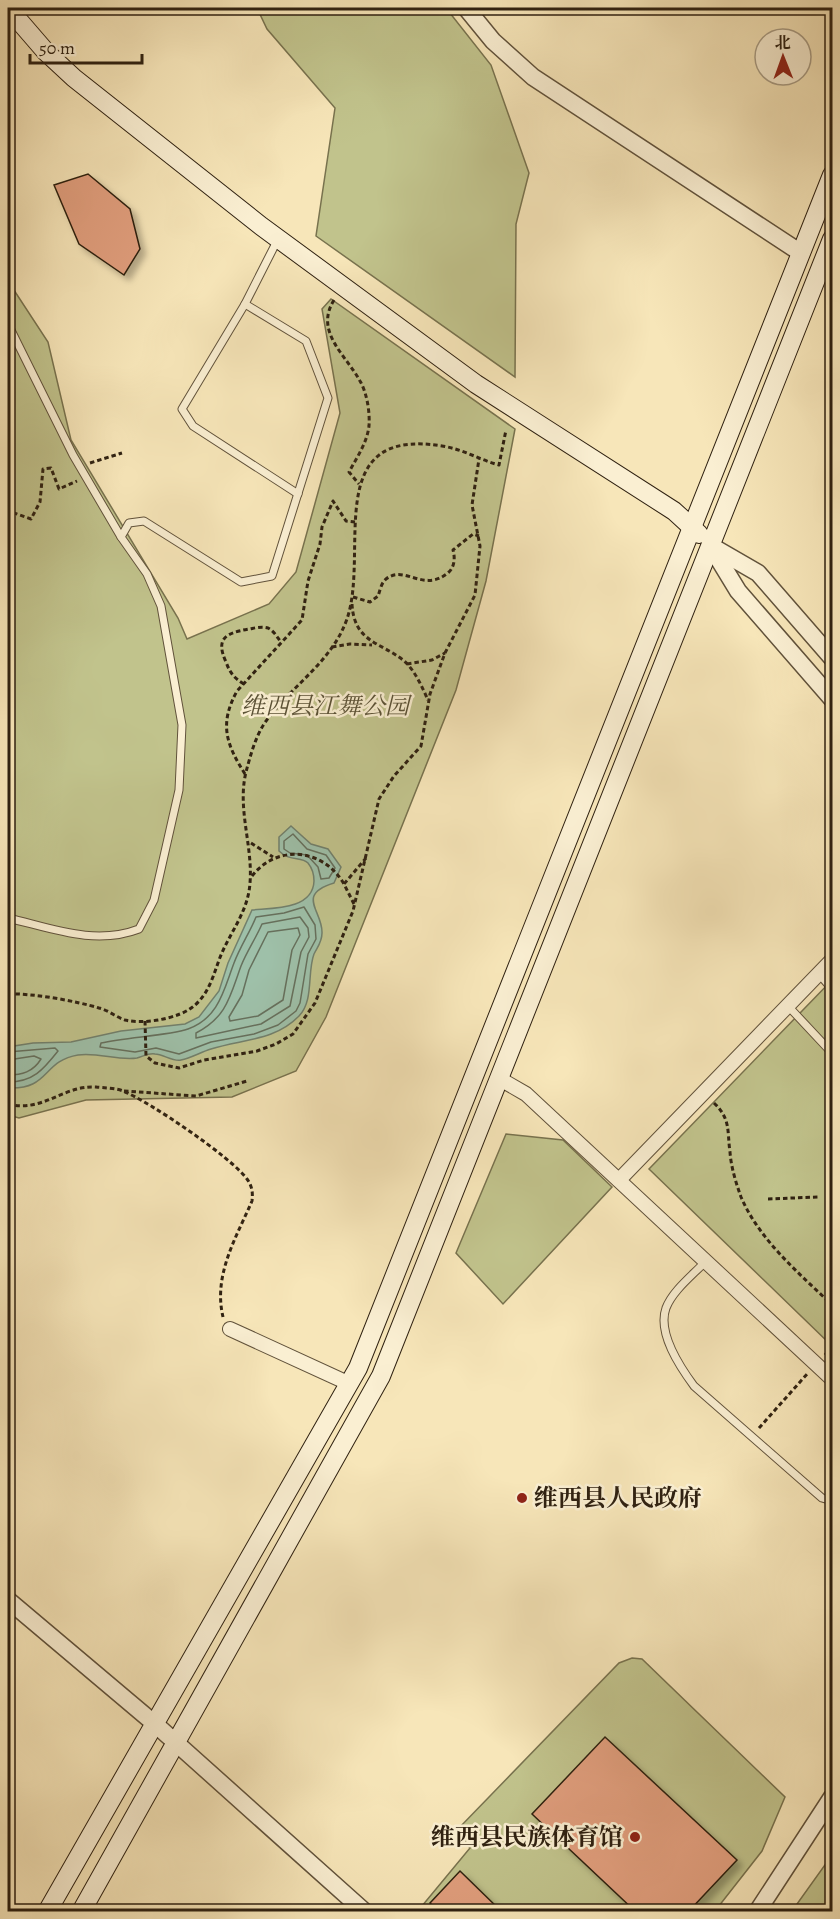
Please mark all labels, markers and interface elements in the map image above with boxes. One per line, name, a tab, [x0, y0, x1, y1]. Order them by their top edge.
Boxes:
scale bar	[30, 27, 142, 65]
north arrow	[753, 27, 813, 87]
text: 北	[775, 32, 791, 54]
text: 50 m	[39, 36, 75, 60]
park label: 维西县江舞公园	[241, 690, 413, 722]
place label: 维西县人民政府	[534, 1482, 702, 1514]
marker: 维西县人民政府	[515, 1491, 529, 1505]
place label: 维西县民族体育馆	[431, 1821, 623, 1853]
marker: 维西县民族体育馆	[628, 1830, 642, 1844]

